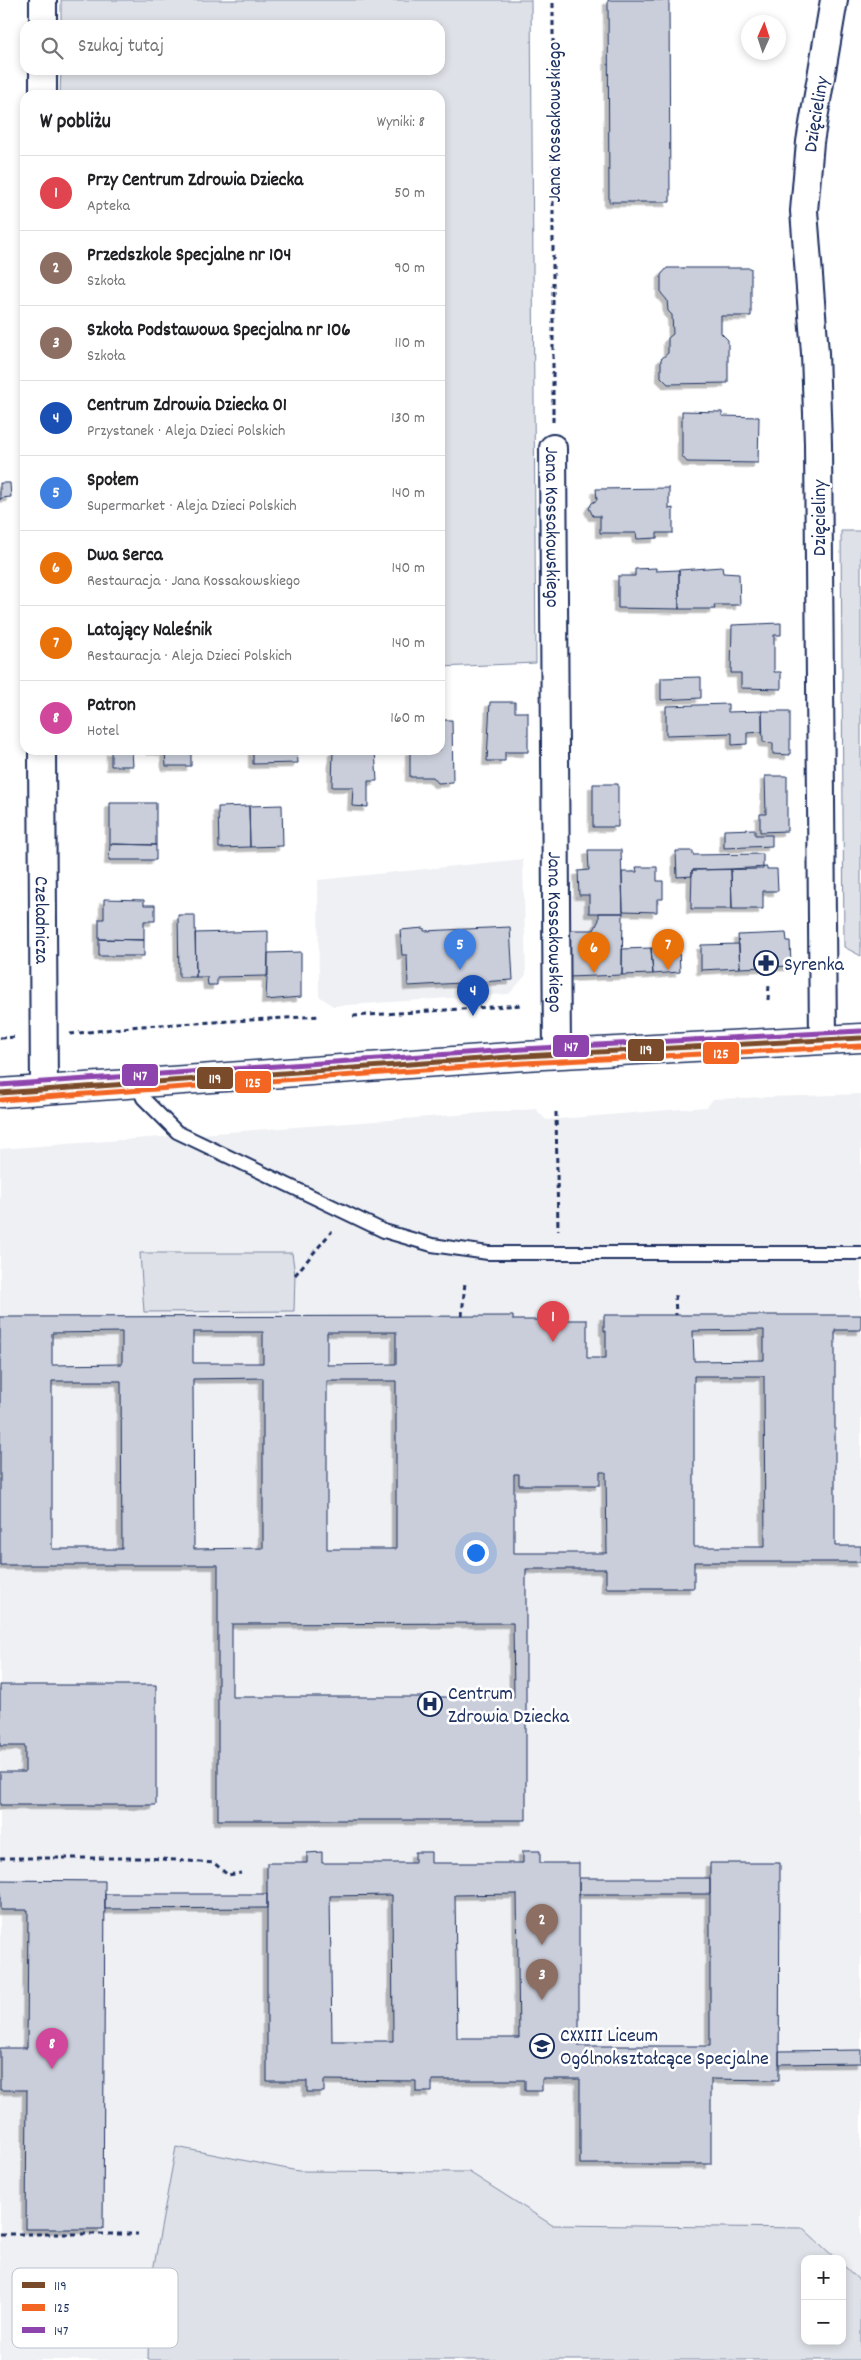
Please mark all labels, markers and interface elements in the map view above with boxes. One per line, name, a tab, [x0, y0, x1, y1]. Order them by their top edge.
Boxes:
north arrow	[741, 15, 786, 60]
search box	[20, 20, 445, 75]
icon: search	[38, 34, 66, 62]
text: Szukaj tutaj	[78, 34, 164, 61]
street label: Jana Kossakowskiego	[542, 41, 570, 202]
street label: Dzięcieliny	[798, 74, 838, 154]
text: W pobliżu	[40, 108, 111, 138]
text: Wyniki: 8	[377, 111, 425, 134]
text: Przy Centrum Zdrowia Dziecka	[87, 168, 303, 195]
text: 1	[54, 182, 58, 205]
text: 50 m	[394, 182, 425, 205]
text: Apteka	[87, 195, 130, 218]
text: Przedszkole Specjalne nr 104	[87, 243, 291, 270]
text: 2	[53, 257, 60, 280]
text: 90 m	[394, 257, 425, 280]
text: Szkoła	[87, 270, 125, 293]
text: Szkoła Podstawowa Specjalna nr 106	[87, 318, 351, 345]
text: 3	[52, 332, 60, 355]
text: 110 m	[395, 332, 425, 355]
text: Szkoła	[87, 345, 125, 368]
text: Centrum Zdrowia Dziecka 01	[87, 393, 287, 420]
text: 4	[53, 407, 59, 430]
text: 130 m	[391, 407, 425, 430]
text: Przystanek · Aleja Dzieci Polskich	[87, 420, 285, 443]
street label: Jana Kossakowskiego	[536, 446, 565, 608]
text: Społem	[87, 468, 139, 495]
street label: Dzięcieliny	[807, 479, 835, 556]
text: 5	[52, 482, 60, 505]
text: 140 m	[391, 482, 425, 505]
text: Supermarket · Aleja Dzieci Polskich	[87, 495, 297, 518]
text: Dwa Serca	[87, 543, 163, 570]
text: 6	[52, 557, 60, 580]
text: 140 m	[391, 557, 425, 580]
text: Restauracja · Jana Kossakowskiego	[87, 570, 300, 593]
text: Latający Naleśnik	[87, 618, 212, 645]
text: 7	[53, 632, 59, 655]
text: 140 m	[391, 632, 425, 655]
text: Restauracja · Aleja Dzieci Polskich	[87, 645, 292, 668]
text: Patron	[87, 693, 136, 720]
text: 8	[53, 707, 59, 730]
text: 160 m	[390, 707, 425, 730]
text: Hotel	[87, 720, 119, 743]
street label: Jana Kossakowskiego	[539, 851, 568, 1013]
street label: Czeladnicza	[26, 876, 54, 965]
pin: 5	[444, 929, 476, 970]
pin: 7	[652, 929, 684, 970]
pin: 6	[578, 932, 610, 973]
pharmacy icon: Syrenka	[753, 950, 779, 976]
place label: Syrenka	[784, 952, 845, 980]
pin: 4	[457, 975, 489, 1016]
line badge: 147	[552, 1034, 590, 1058]
text: 147	[564, 1038, 579, 1058]
line badge: 119	[627, 1038, 665, 1062]
text: 119	[640, 1041, 652, 1061]
line badge: 125	[702, 1041, 740, 1065]
text: 125	[713, 1045, 729, 1065]
line badge: 147	[121, 1063, 159, 1087]
line badge: 119	[196, 1066, 234, 1090]
text: 147	[133, 1067, 148, 1087]
text: 119	[209, 1070, 221, 1090]
line badge: 125	[234, 1070, 272, 1094]
text: 125	[245, 1074, 261, 1094]
pin: 1	[537, 1301, 569, 1342]
your location	[463, 1540, 489, 1566]
place label: Centrum Zdrowia Dziecka	[448, 1681, 570, 1732]
hospital icon: Centrum Zdrowia Dziecka	[417, 1691, 443, 1717]
pin: 2	[526, 1904, 558, 1945]
pin: 3	[526, 1959, 558, 2000]
place label: CXXIII Liceum Ogólnokształcące Specjalne	[560, 2023, 769, 2074]
pin: 8	[36, 2028, 68, 2069]
school or university icon: CXXIII Liceum Ogólnokształcące Specjalne	[529, 2033, 555, 2059]
map controls	[801, 2255, 846, 2345]
button: +	[801, 2255, 846, 2300]
legend	[12, 2268, 178, 2348]
text: 119	[54, 2277, 67, 2297]
text: 125	[54, 2299, 70, 2319]
button: −	[801, 2300, 846, 2345]
text: 147	[54, 2322, 68, 2342]

